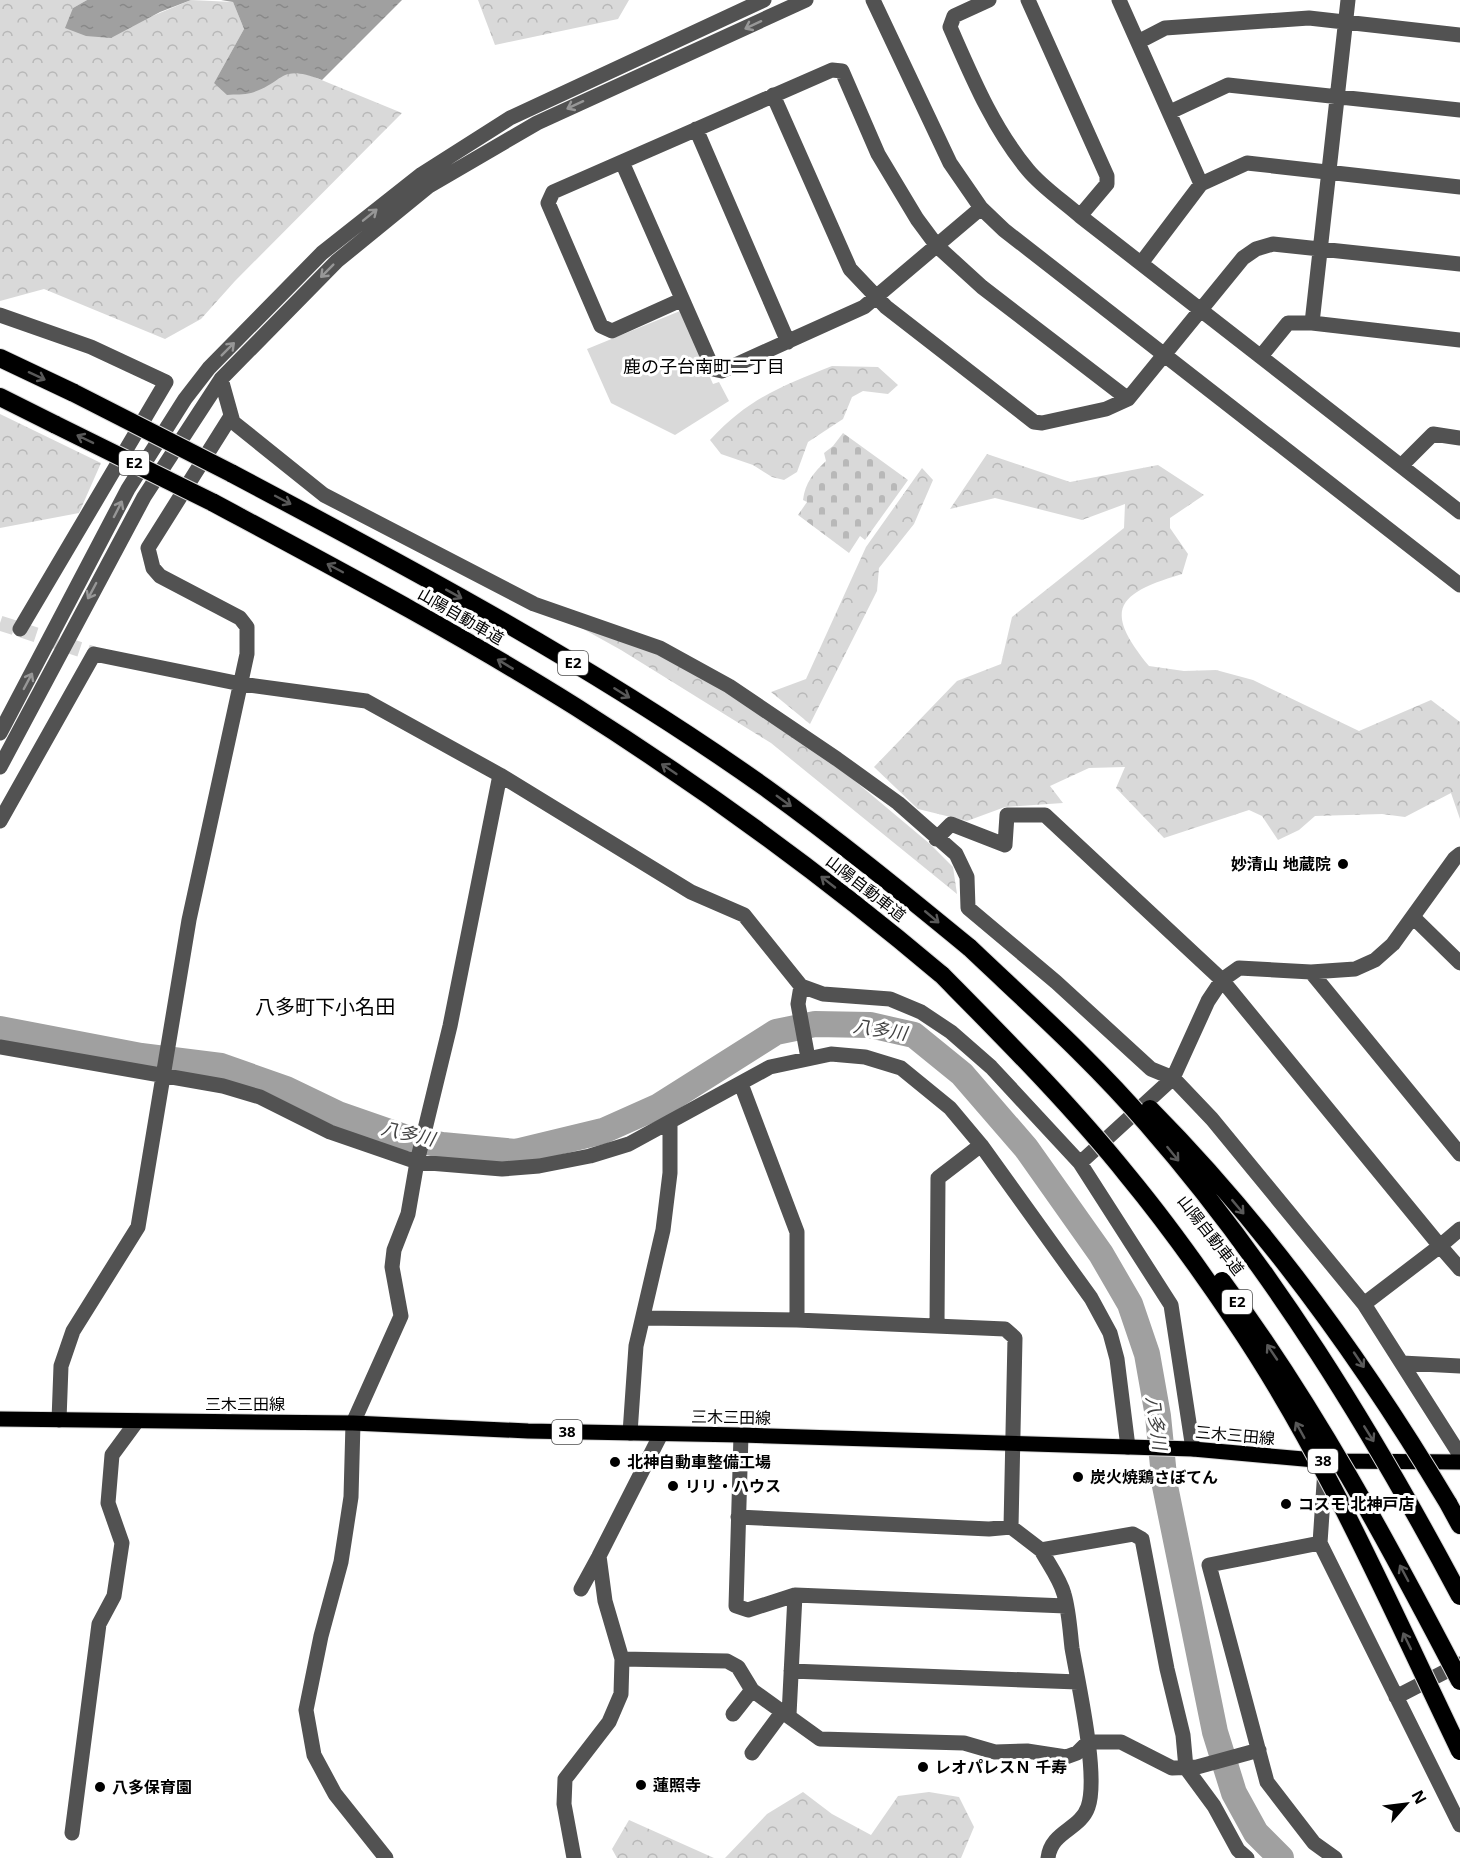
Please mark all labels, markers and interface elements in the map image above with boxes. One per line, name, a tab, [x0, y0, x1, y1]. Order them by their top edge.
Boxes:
one-way arrow	[744, 19, 762, 31]
one-way arrow	[567, 100, 585, 112]
one-way arrow	[362, 209, 378, 222]
one-way arrow	[319, 263, 334, 278]
one-way arrow	[221, 341, 236, 356]
district label: 鹿の子台南町二丁目	[623, 354, 785, 378]
one-way arrow	[27, 370, 45, 382]
one-way arrow	[76, 432, 94, 444]
road number: E2	[119, 451, 149, 475]
one-way arrow	[273, 495, 291, 507]
one-way arrow	[113, 500, 124, 518]
one-way arrow	[327, 562, 344, 574]
one-way arrow	[86, 581, 98, 599]
street label: 山陽自動車道	[414, 582, 508, 650]
one-way arrow	[445, 588, 462, 600]
road number: E2	[558, 651, 588, 675]
one-way arrow	[497, 657, 514, 669]
one-way arrow	[23, 673, 34, 691]
one-way arrow	[613, 687, 630, 699]
one-way arrow	[661, 763, 678, 775]
one-way arrow	[775, 795, 791, 808]
street label: 山陽自動車道	[821, 850, 911, 926]
place label: 妙清山 地蔵院	[1231, 853, 1331, 875]
marker: 妙清山 地蔵院	[1336, 857, 1350, 871]
one-way arrow	[820, 876, 836, 889]
one-way arrow	[924, 911, 940, 924]
district label: 八多町下小名田	[255, 993, 395, 1020]
water label: 八多川	[852, 1013, 911, 1045]
water label: 八多川	[379, 1115, 439, 1151]
one-way arrow	[1166, 1146, 1179, 1162]
street label: 山陽自動車道	[1173, 1190, 1249, 1280]
one-way arrow	[1232, 1199, 1245, 1215]
road number: E2	[1222, 1290, 1252, 1314]
one-way arrow	[1265, 1344, 1277, 1361]
one-way arrow	[1353, 1351, 1365, 1368]
street label: 三木三田線	[205, 1393, 285, 1415]
water label: 八多川	[1141, 1394, 1173, 1453]
street label: 三木三田線	[691, 1405, 771, 1429]
road number: 38	[552, 1420, 582, 1444]
street label: 三木三田線	[1194, 1421, 1276, 1449]
one-way arrow	[1294, 1422, 1306, 1439]
one-way arrow	[1363, 1425, 1375, 1442]
road number: 38	[1308, 1449, 1338, 1473]
place label: 北神自動車整備工場	[627, 1451, 771, 1473]
marker: 北神自動車整備工場	[608, 1455, 622, 1469]
place label: 炭火焼鶏さぼてん	[1090, 1466, 1218, 1488]
marker: 炭火焼鶏さぼてん	[1071, 1470, 1085, 1484]
place label: リリ・ハウス	[685, 1475, 781, 1497]
marker: リリ・ハウス	[666, 1479, 680, 1493]
place label: コスモ 北神戸店	[1298, 1493, 1414, 1515]
marker: コスモ 北神戸店	[1279, 1497, 1293, 1511]
one-way arrow	[1397, 1565, 1409, 1583]
one-way arrow	[1401, 1633, 1412, 1651]
place label: レオパレスＮ 千寿	[935, 1756, 1067, 1778]
marker: レオパレスＮ 千寿	[916, 1760, 930, 1774]
place label: 蓮照寺	[653, 1774, 701, 1796]
north arrow	[1376, 1774, 1436, 1834]
place label: 八多保育園	[112, 1776, 192, 1798]
marker: 蓮照寺	[634, 1778, 648, 1792]
marker: 八多保育園	[93, 1780, 107, 1794]
text: N	[1406, 1786, 1432, 1808]

